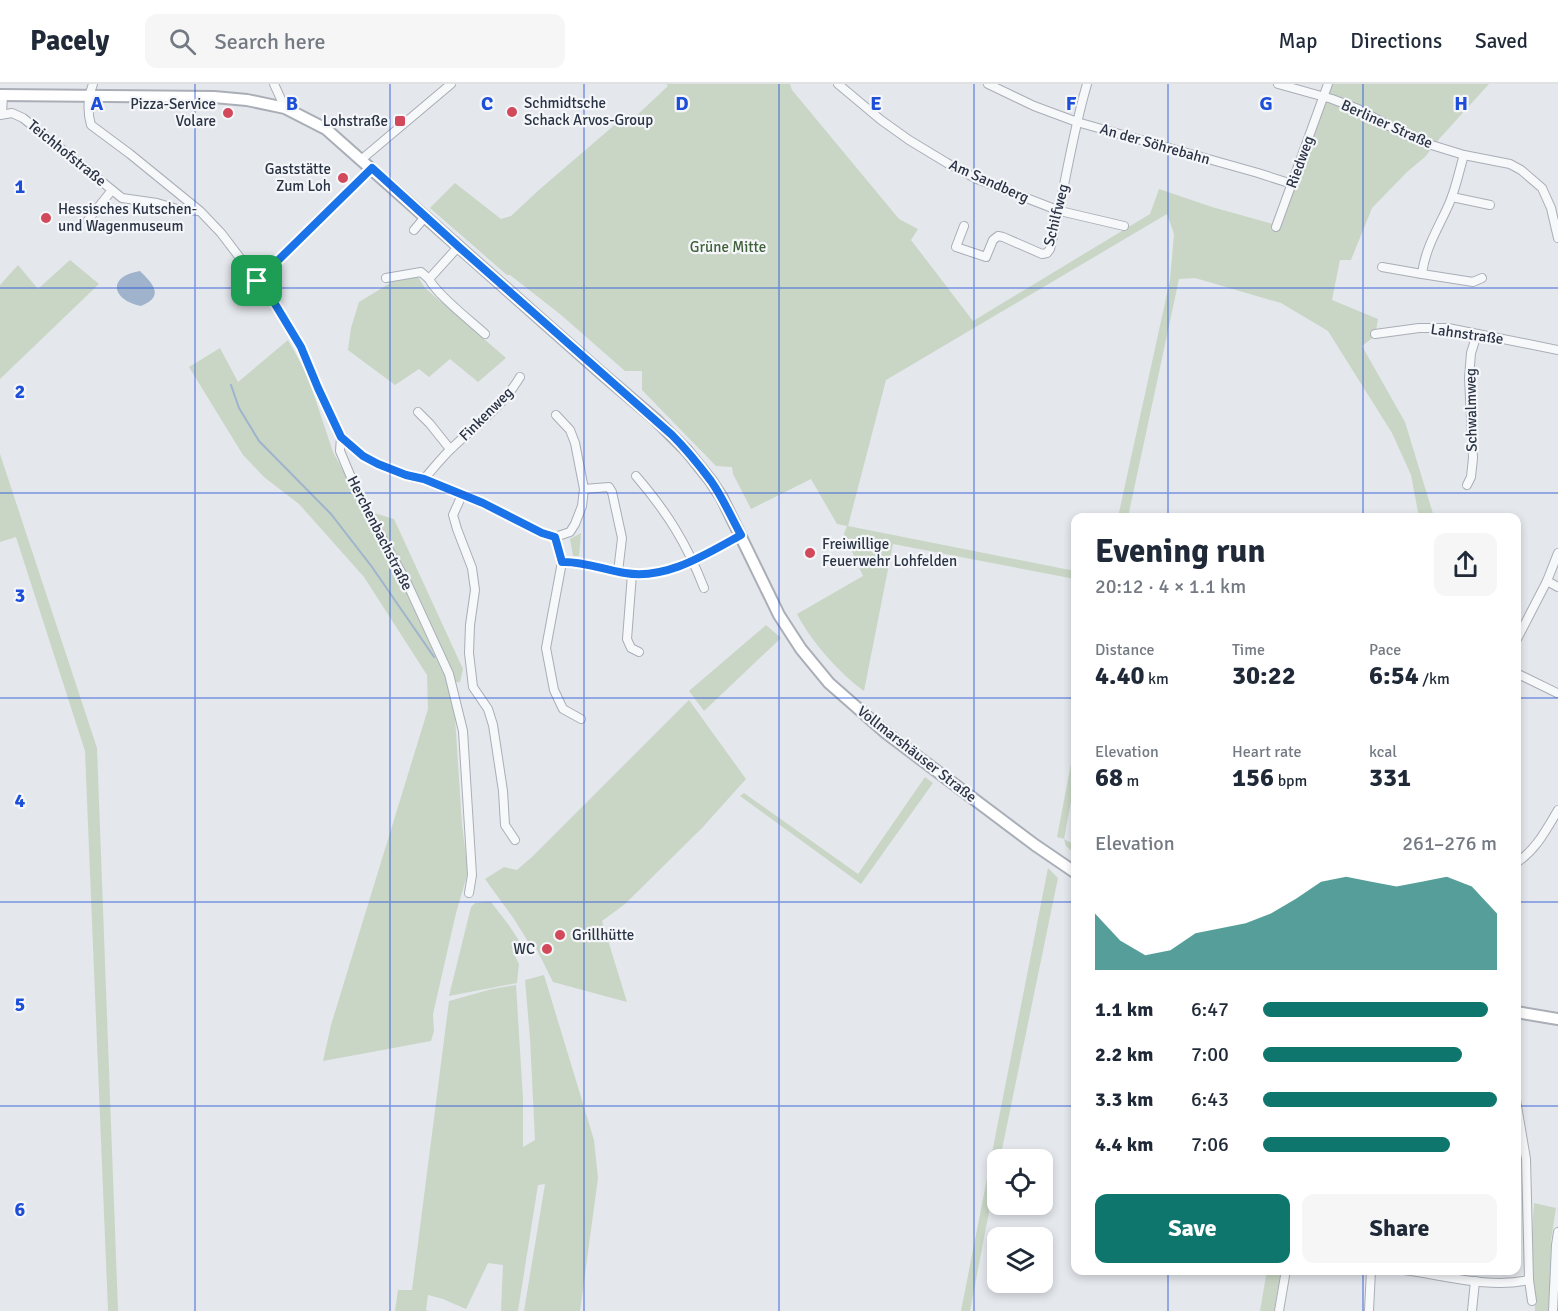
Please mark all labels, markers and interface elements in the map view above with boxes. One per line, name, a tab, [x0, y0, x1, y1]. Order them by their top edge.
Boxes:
search box	[145, 14, 565, 68]
text: Pacely	[30, 24, 109, 58]
icon: search	[166, 25, 199, 58]
text: Search here	[214, 28, 325, 55]
text: Map	[1279, 28, 1317, 54]
text: Directions	[1350, 28, 1442, 54]
text: Saved	[1475, 28, 1528, 54]
text: A	[91, 91, 104, 116]
text: B	[286, 91, 298, 116]
text: C	[481, 91, 493, 116]
text: D	[675, 91, 689, 116]
text: E	[870, 91, 882, 116]
text: F	[1066, 91, 1077, 116]
text: G	[1259, 91, 1273, 116]
text: H	[1454, 91, 1468, 116]
place label: Schmidtsche Schack Arvos-Group	[524, 94, 653, 129]
place label: Pizza-Service Volare	[130, 95, 216, 130]
street label: Berliner Straße	[1338, 96, 1436, 152]
marker: Schmidtsche Schack Arvos-Group	[505, 105, 519, 119]
marker: Pizza-Service Volare	[221, 106, 235, 120]
place label: Lohstraße	[323, 112, 388, 130]
marker: Lohstraße	[393, 114, 407, 128]
street label: Teichhofstraße	[24, 116, 110, 190]
street label: An der Söhrebahn	[1098, 120, 1212, 168]
street label: Riedweg	[1282, 133, 1318, 191]
street label: Am Sandberg	[946, 155, 1032, 207]
place label: Gaststätte Zum Loh	[265, 160, 331, 195]
marker: Gaststätte Zum Loh	[336, 171, 350, 185]
text: 1	[15, 174, 26, 199]
street label: Schilfweg	[1040, 182, 1072, 248]
place label: Hessisches Kutschen- und Wagenmuseum	[58, 200, 197, 235]
marker: Hessisches Kutschen- und Wagenmuseum	[39, 211, 53, 225]
park label: Grüne Mitte	[690, 238, 766, 256]
pin	[231, 255, 282, 306]
icon: arrive	[240, 264, 273, 297]
street label: Lahnstraße	[1429, 320, 1505, 348]
street label: Schwalmweg	[1461, 368, 1481, 452]
text: 2	[15, 379, 25, 404]
street label: Finkenweg	[455, 383, 517, 445]
street label: Herchenbachstraße	[343, 473, 417, 593]
text: Evening run	[1095, 531, 1265, 572]
button: share	[1434, 533, 1497, 596]
place label: Freiwillige Feuerwehr Lohfelden	[822, 535, 957, 570]
marker: Freiwillige Feuerwehr Lohfelden	[803, 546, 817, 560]
text: 20:12 · 4 × 1.1 km	[1095, 574, 1246, 599]
text: 3	[15, 583, 25, 608]
text: Distance	[1095, 640, 1155, 660]
text: Time	[1232, 640, 1265, 660]
text: Pace	[1369, 640, 1401, 660]
text: 4.40	[1095, 660, 1145, 692]
text: 30:22	[1232, 660, 1296, 692]
text: 6:54	[1369, 660, 1419, 692]
text: km	[1145, 669, 1169, 689]
text: /km	[1419, 669, 1450, 689]
street label: Vollmarshäuser Straße	[854, 702, 980, 806]
text: Elevation	[1095, 742, 1159, 762]
text: Heart rate	[1232, 742, 1301, 762]
text: kcal	[1369, 742, 1397, 762]
text: 68	[1095, 762, 1123, 794]
text: 156	[1232, 762, 1274, 794]
text: 331	[1369, 762, 1411, 794]
text: m	[1123, 771, 1139, 791]
text: bpm	[1274, 771, 1307, 791]
text: 4	[15, 788, 26, 813]
text: Elevation	[1095, 831, 1175, 856]
text: 261–276 m	[1402, 831, 1497, 856]
place label: Grillhütte	[572, 926, 634, 944]
marker: Grillhütte	[553, 928, 567, 942]
place label: WC	[513, 940, 535, 958]
marker: WC	[540, 942, 554, 956]
text: 5	[15, 992, 25, 1017]
text: 1.1 km	[1095, 997, 1153, 1022]
text: 6:47	[1191, 997, 1229, 1022]
text: 2.2 km	[1095, 1042, 1153, 1067]
text: 7:00	[1191, 1042, 1229, 1067]
text: 3.3 km	[1095, 1087, 1153, 1112]
text: 6:43	[1191, 1087, 1229, 1112]
text: 4.4 km	[1095, 1132, 1153, 1157]
text: 7:06	[1191, 1132, 1229, 1157]
map controls	[987, 1149, 1053, 1293]
button: locate	[987, 1149, 1053, 1215]
button: Save	[1095, 1194, 1290, 1263]
button: Share	[1302, 1194, 1497, 1263]
text: 6	[15, 1197, 26, 1222]
button: layers	[987, 1227, 1053, 1293]

